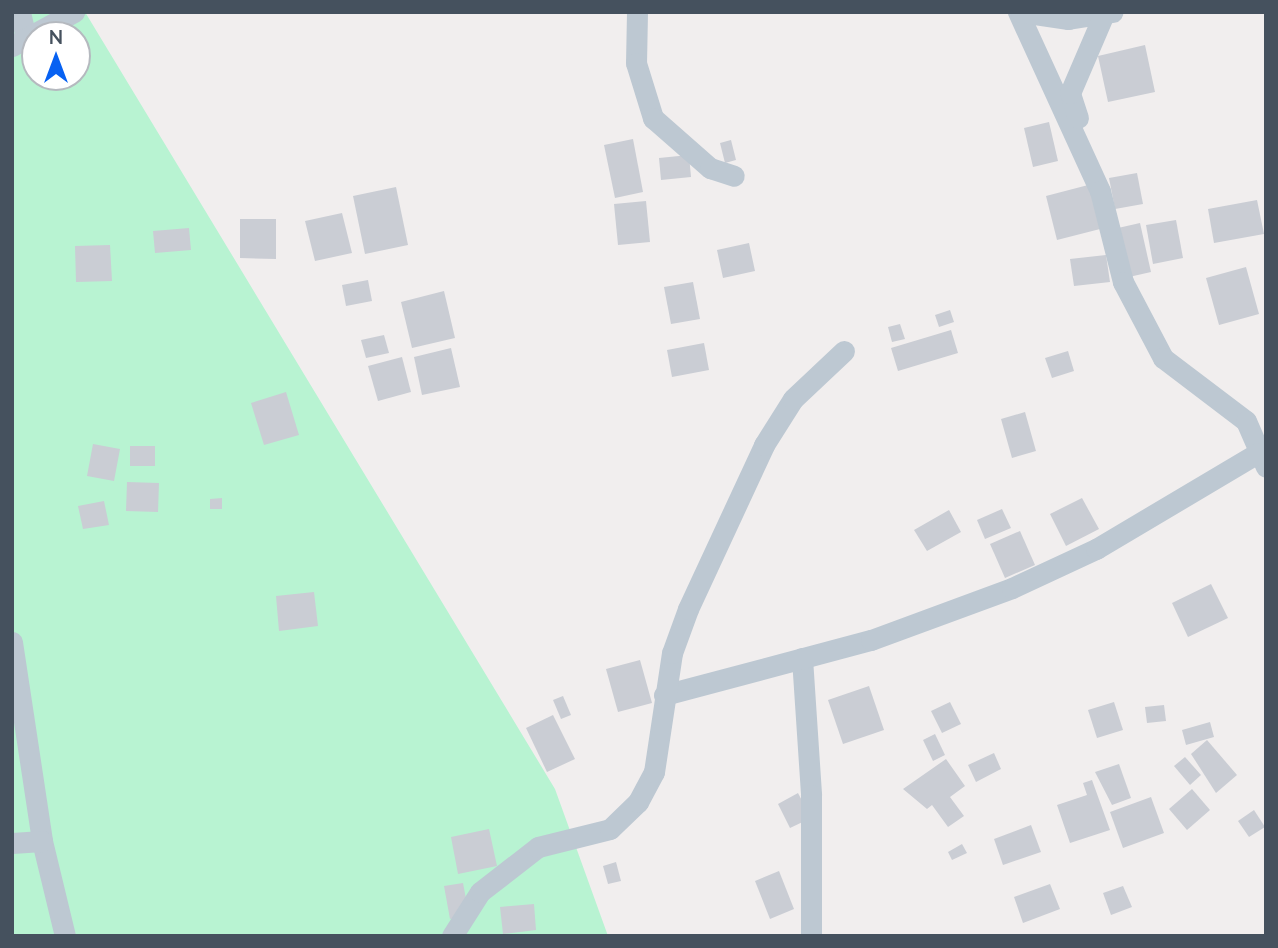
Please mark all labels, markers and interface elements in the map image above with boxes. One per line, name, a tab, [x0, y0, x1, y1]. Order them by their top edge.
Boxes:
north arrow	[21, 21, 91, 91]
text: N	[49, 25, 63, 49]

